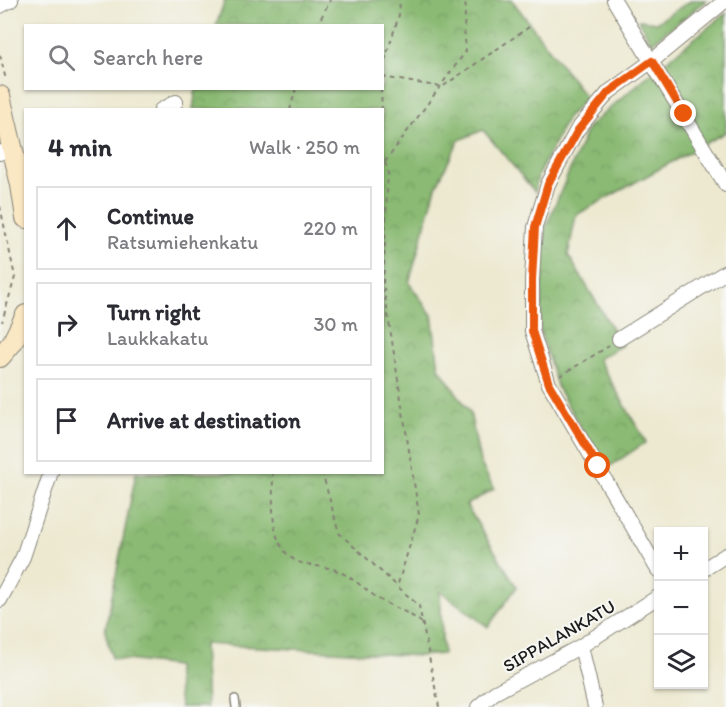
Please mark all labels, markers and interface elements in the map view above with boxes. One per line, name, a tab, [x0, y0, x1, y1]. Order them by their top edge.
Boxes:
search box	[24, 24, 384, 90]
icon: search	[45, 41, 78, 74]
text: Search here	[93, 44, 203, 71]
route end	[670, 100, 696, 126]
text: 4 min	[48, 131, 112, 163]
text: Walk · 250 m	[249, 135, 360, 159]
text: Continue	[107, 203, 194, 230]
icon: ahead	[50, 212, 83, 245]
text: 220 m	[303, 216, 358, 240]
text: Ratsumiehenkatu	[107, 230, 258, 254]
text: Turn right	[107, 299, 201, 326]
icon: right	[50, 308, 83, 341]
text: 30 m	[313, 312, 358, 336]
text: Laukkakatu	[107, 326, 208, 350]
icon: arrive	[50, 404, 83, 437]
text: Arrive at destination	[107, 407, 301, 434]
route start	[584, 452, 610, 478]
map controls	[654, 527, 708, 689]
button: +	[654, 527, 708, 581]
button: −	[654, 581, 708, 635]
street label: SIPPALANKATU	[499, 595, 619, 677]
button: layers	[654, 635, 708, 689]

